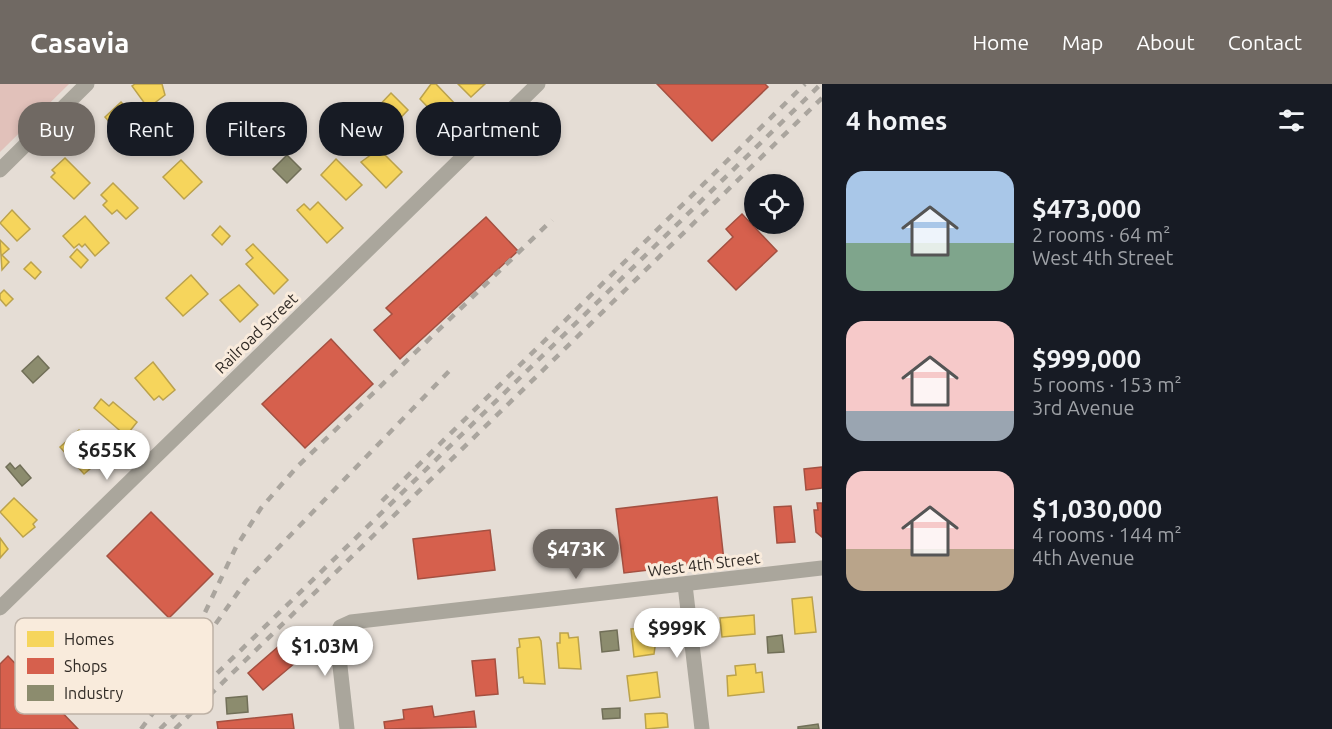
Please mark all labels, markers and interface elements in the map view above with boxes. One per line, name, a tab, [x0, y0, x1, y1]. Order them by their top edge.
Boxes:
text: Casavia	[30, 27, 129, 58]
text: Home	[972, 30, 1029, 54]
text: Map	[1062, 30, 1103, 54]
text: About	[1136, 30, 1195, 54]
text: Contact	[1228, 30, 1302, 54]
chip: Buy	[18, 102, 95, 156]
chip: Rent	[107, 102, 194, 156]
chip: Filters	[206, 102, 307, 156]
chip: New	[319, 102, 404, 156]
chip: Apartment	[416, 102, 561, 156]
icon: filters	[1275, 104, 1308, 137]
text: 4 homes	[846, 106, 947, 135]
map controls	[744, 174, 804, 234]
button: locate	[744, 174, 804, 234]
text: $473,000	[1032, 194, 1141, 223]
icon: home	[894, 195, 966, 267]
text: 2 rooms · 64 m²	[1032, 223, 1170, 246]
text: West 4th Street	[1032, 246, 1173, 269]
street label: Railroad Street	[211, 289, 301, 377]
text: $999,000	[1032, 344, 1141, 373]
icon: home	[894, 345, 966, 417]
text: 5 rooms · 153 m²	[1032, 373, 1182, 396]
text: 3rd Avenue	[1032, 396, 1135, 419]
pin: $655K	[65, 430, 149, 481]
text: $655K	[78, 438, 136, 461]
text: $1,030,000	[1032, 494, 1162, 523]
icon: home	[894, 495, 966, 567]
text: 4 rooms · 144 m²	[1032, 523, 1182, 546]
pin: $473K	[534, 529, 618, 580]
text: $473K	[547, 537, 605, 560]
text: 4th Avenue	[1032, 546, 1135, 569]
street label: West 4th Street	[647, 548, 762, 580]
pin: $999K	[635, 608, 719, 659]
text: $999K	[648, 616, 706, 639]
legend	[15, 618, 213, 714]
pin: $1.03M	[276, 626, 374, 677]
text: Homes	[64, 630, 114, 648]
text: $1.03M	[291, 634, 359, 657]
text: Shops	[64, 657, 107, 675]
text: Industry	[64, 684, 123, 702]

